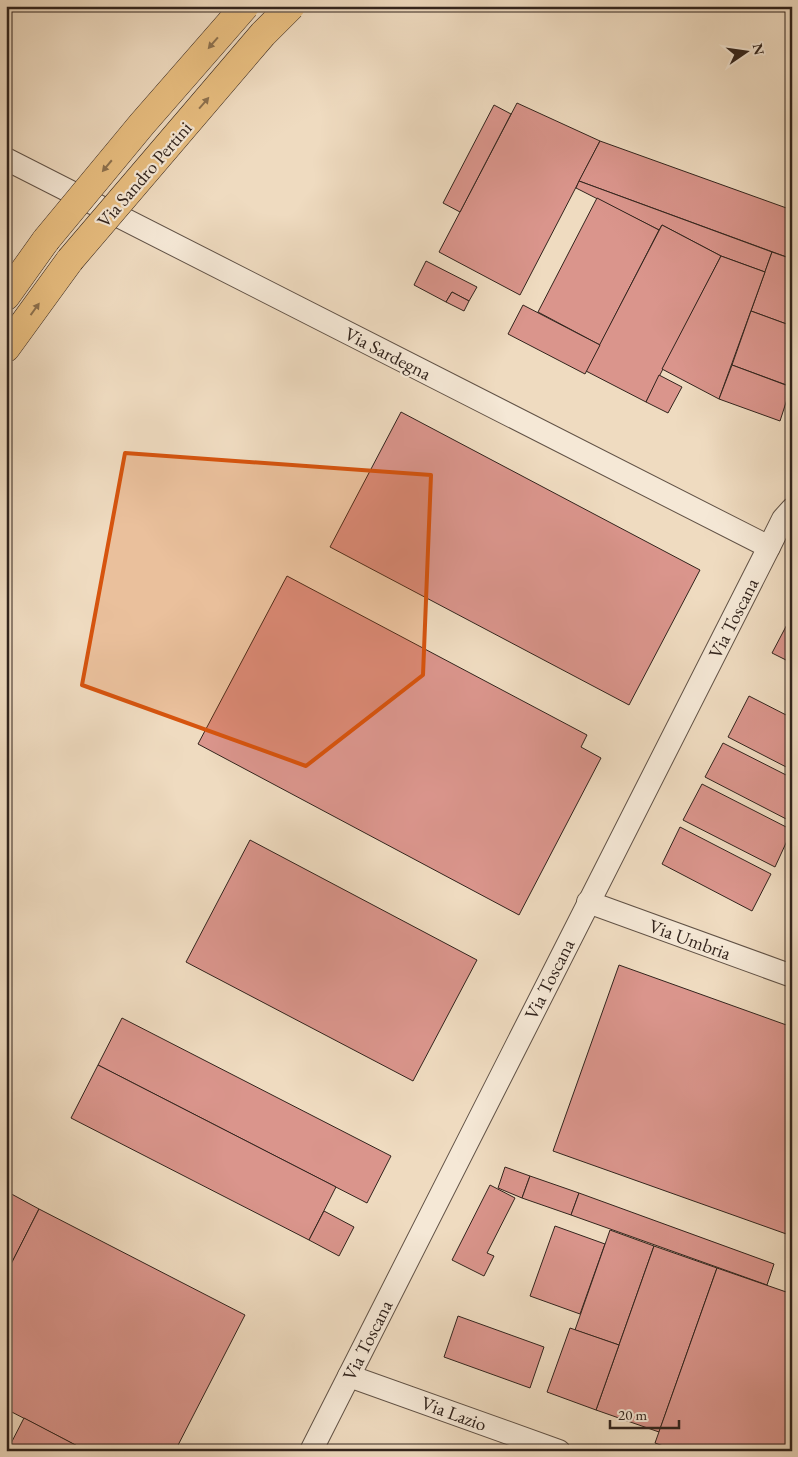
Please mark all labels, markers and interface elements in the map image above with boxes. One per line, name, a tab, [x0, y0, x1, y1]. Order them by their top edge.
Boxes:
north arrow	[720, 28, 770, 78]
one-way arrow	[207, 36, 219, 48]
text: N	[749, 42, 769, 57]
one-way arrow	[198, 98, 210, 110]
street label: Via Sandro Pertini	[91, 116, 198, 233]
one-way arrow	[102, 159, 113, 172]
one-way arrow	[30, 302, 40, 316]
street label: Via Sardegna	[340, 321, 436, 386]
street label: Via Toscana	[702, 573, 765, 663]
street label: Via Umbria	[645, 913, 735, 966]
street label: Via Toscana	[518, 934, 581, 1024]
street label: Via Toscana	[336, 1295, 399, 1385]
street label: Via Lazio	[418, 1390, 490, 1437]
scale bar	[610, 1397, 679, 1429]
text: 20 m	[618, 1405, 647, 1424]

